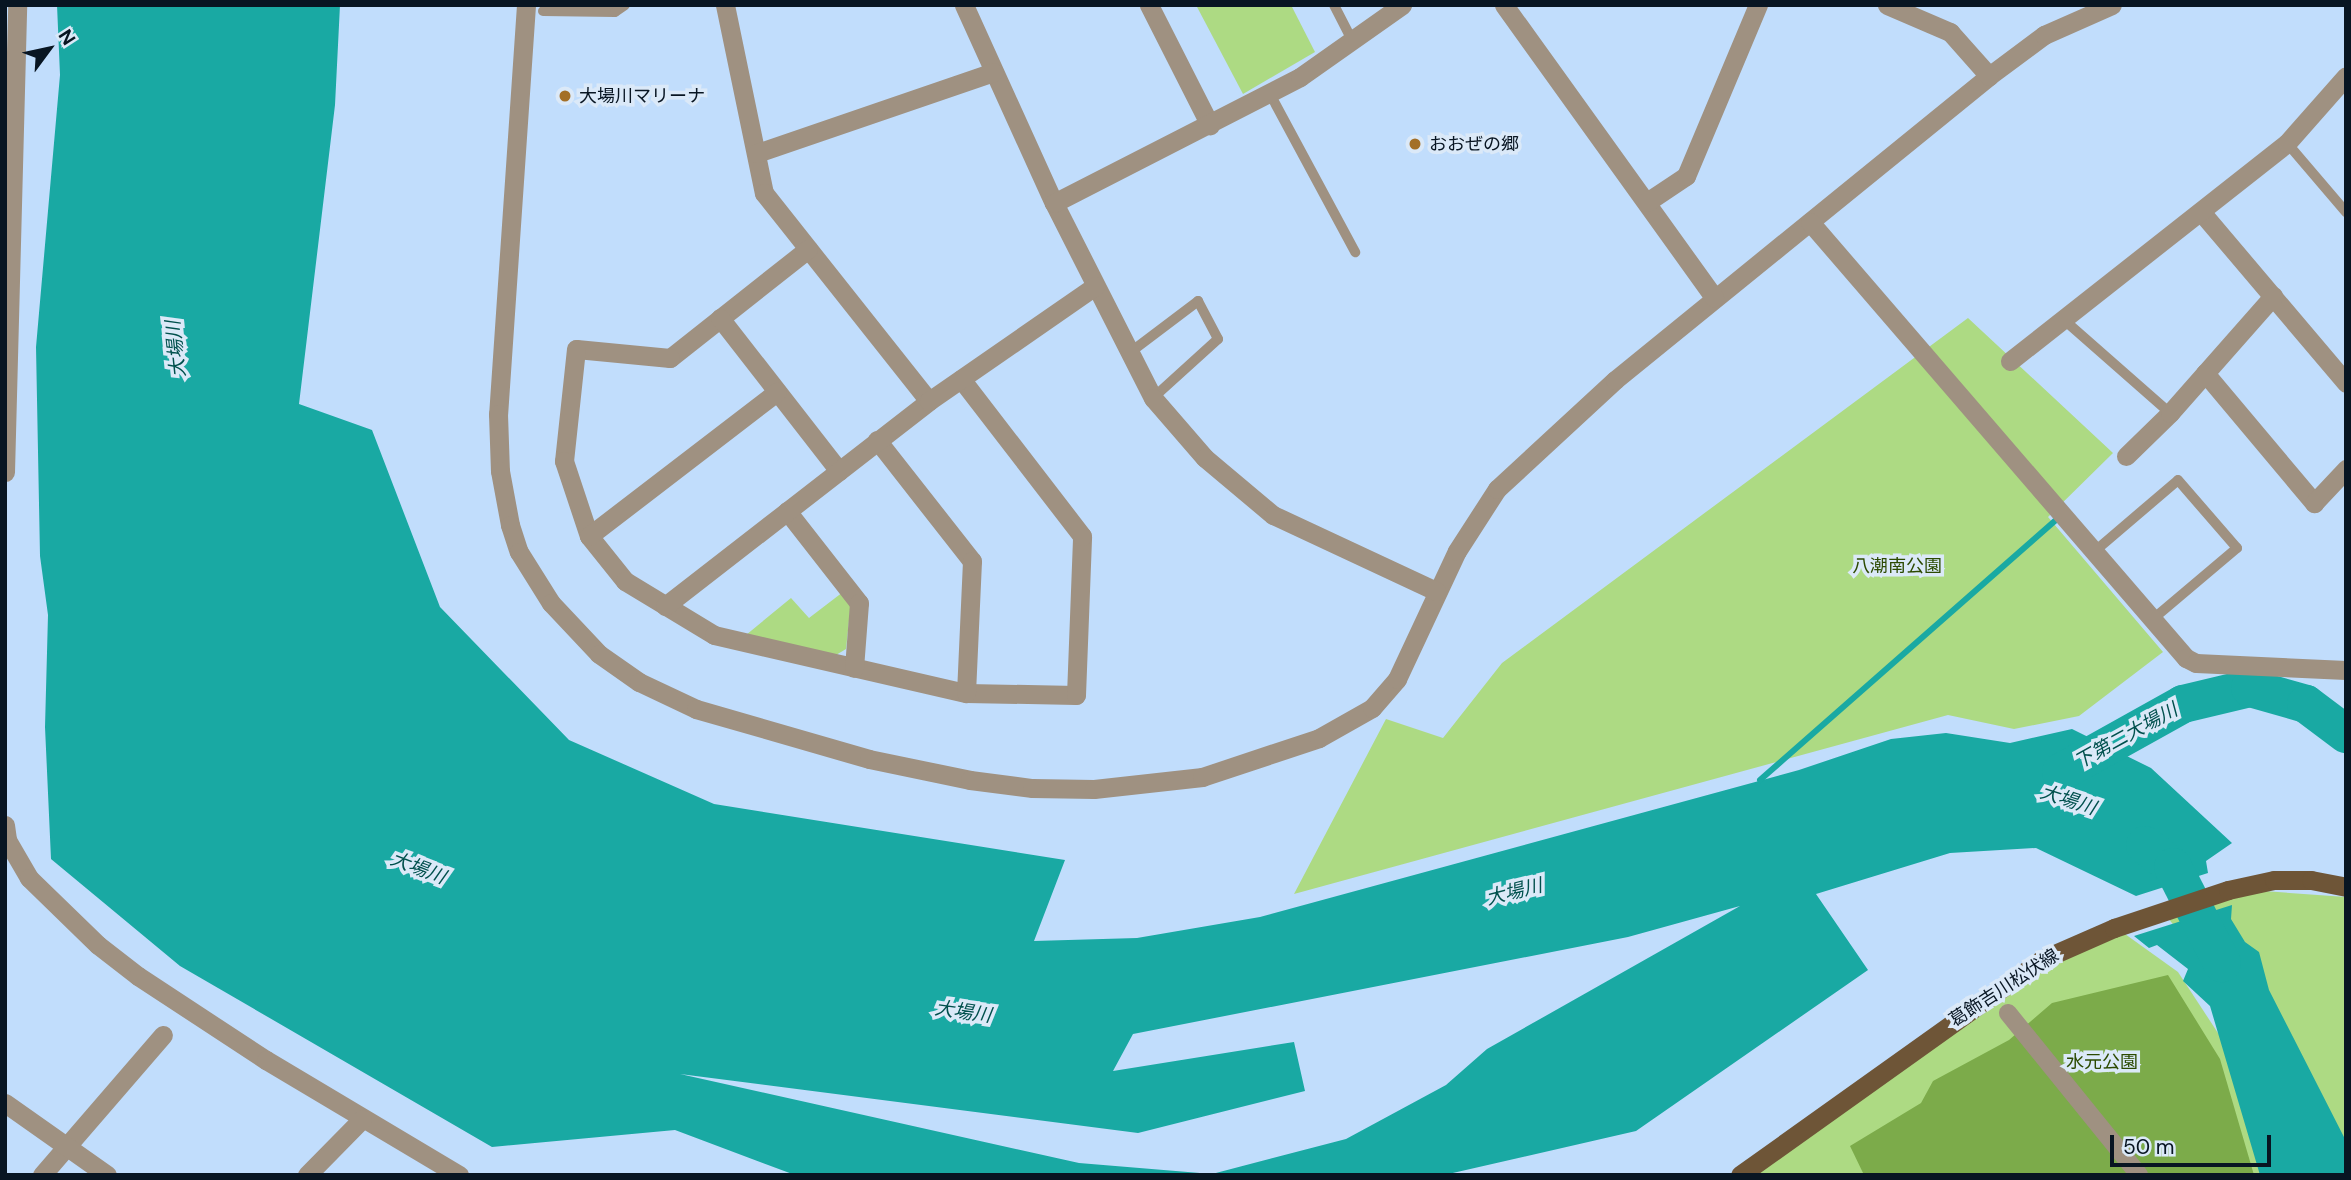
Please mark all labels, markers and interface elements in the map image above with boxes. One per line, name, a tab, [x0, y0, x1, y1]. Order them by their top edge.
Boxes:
north arrow	[14, 14, 84, 84]
text: N	[53, 25, 81, 50]
place label: 大場川マリーナ	[579, 85, 705, 107]
marker: 大場川マリーナ	[557, 88, 573, 104]
place label: おおぜの郷	[1429, 133, 1519, 155]
marker: おおぜの郷	[1407, 136, 1423, 152]
water label: 大場川	[162, 319, 190, 379]
park label: 八潮南公園	[1852, 555, 1942, 577]
water label: 下第二大場川	[2071, 698, 2181, 774]
water label: 大場川	[2037, 780, 2099, 820]
water label: 大場川	[387, 847, 449, 889]
water label: 大場川	[1484, 874, 1544, 910]
street label: 葛飾吉川松伏線	[1945, 945, 2063, 1031]
water label: 大場川	[933, 997, 993, 1027]
park label: 水元公園	[2066, 1051, 2138, 1073]
scale bar	[2113, 1120, 2274, 1164]
text: 50 m	[2123, 1133, 2174, 1161]

